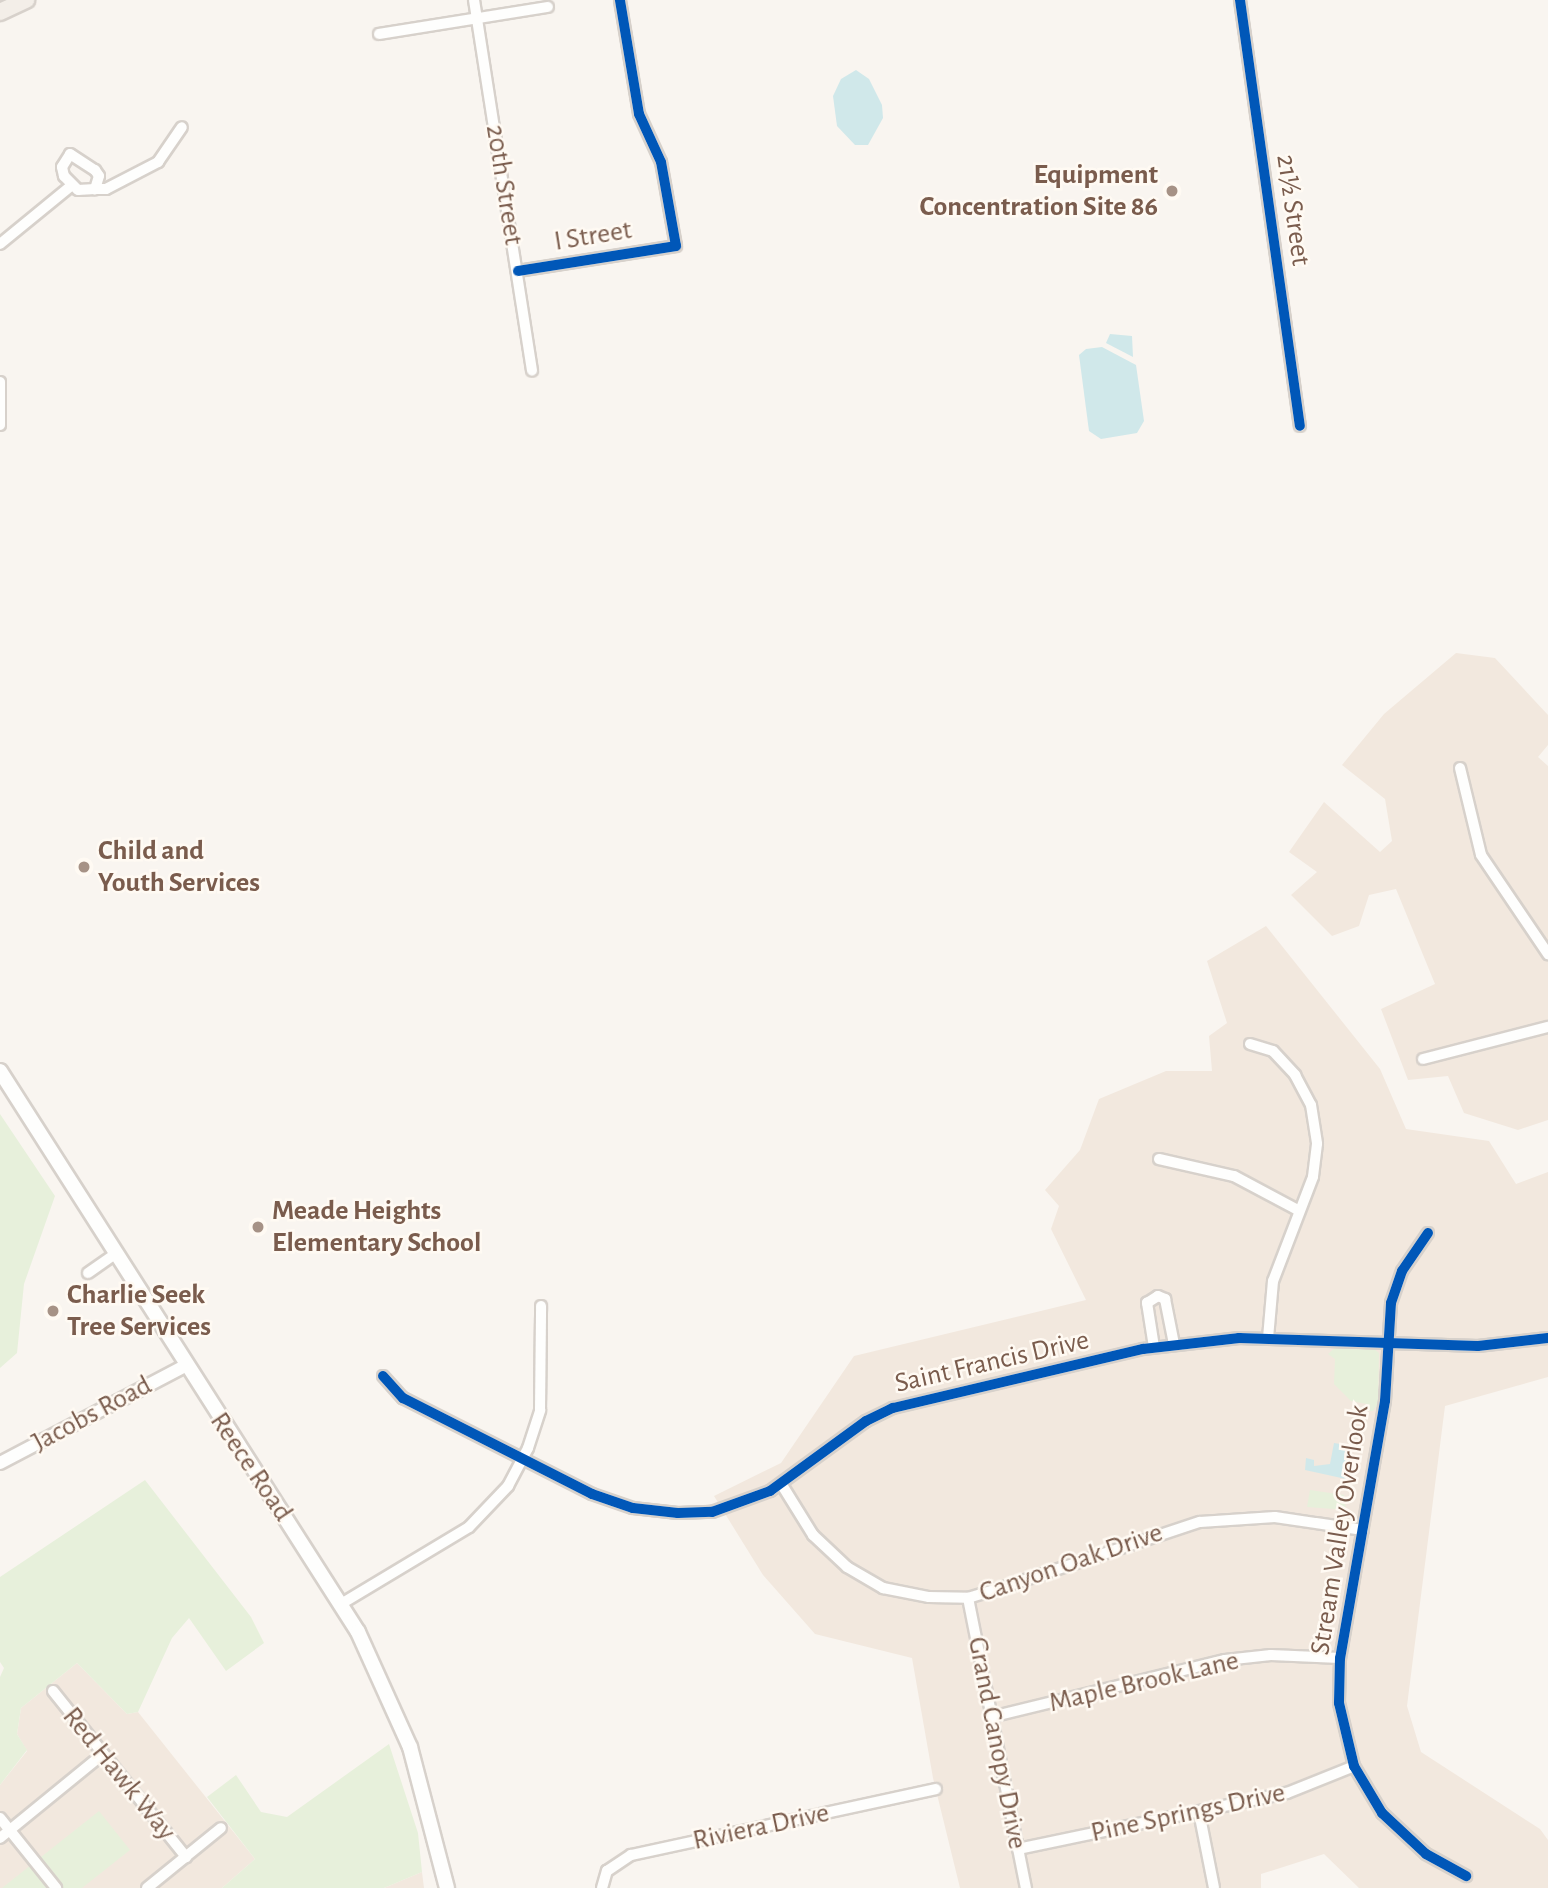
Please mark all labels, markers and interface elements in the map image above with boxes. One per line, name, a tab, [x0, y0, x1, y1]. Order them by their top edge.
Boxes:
street label: 20th Street	[478, 122, 530, 248]
street label: 21½ Street	[1269, 152, 1317, 268]
place label: Equipment Concentration Site 86	[920, 158, 1158, 224]
marker: Equipment Concentration Site 86	[1164, 183, 1180, 199]
street label: I Street	[552, 213, 634, 259]
place label: Child and Youth Services	[98, 834, 260, 900]
marker: Child and Youth Services	[76, 859, 92, 875]
place label: Meade Heights Elementary School	[272, 1194, 481, 1260]
marker: Meade Heights Elementary School	[250, 1219, 266, 1235]
place label: Charlie Seek Tree Services	[67, 1278, 211, 1344]
marker: Charlie Seek Tree Services	[45, 1303, 61, 1319]
street label: Saint Francis Drive	[892, 1323, 1092, 1401]
street label: Jacobs Road	[26, 1369, 158, 1459]
street label: Stream Valley Overlook	[1304, 1403, 1376, 1657]
street label: Reece Road	[202, 1406, 300, 1528]
street label: Canyon Oak Drive	[975, 1516, 1167, 1610]
street label: Grand Canopy Drive	[960, 1634, 1034, 1852]
street label: Maple Brook Lane	[1046, 1644, 1242, 1720]
street label: Red Hawk Way	[55, 1700, 183, 1848]
street label: Pine Springs Drive	[1088, 1776, 1288, 1850]
street label: Riviera Drive	[690, 1796, 832, 1858]

